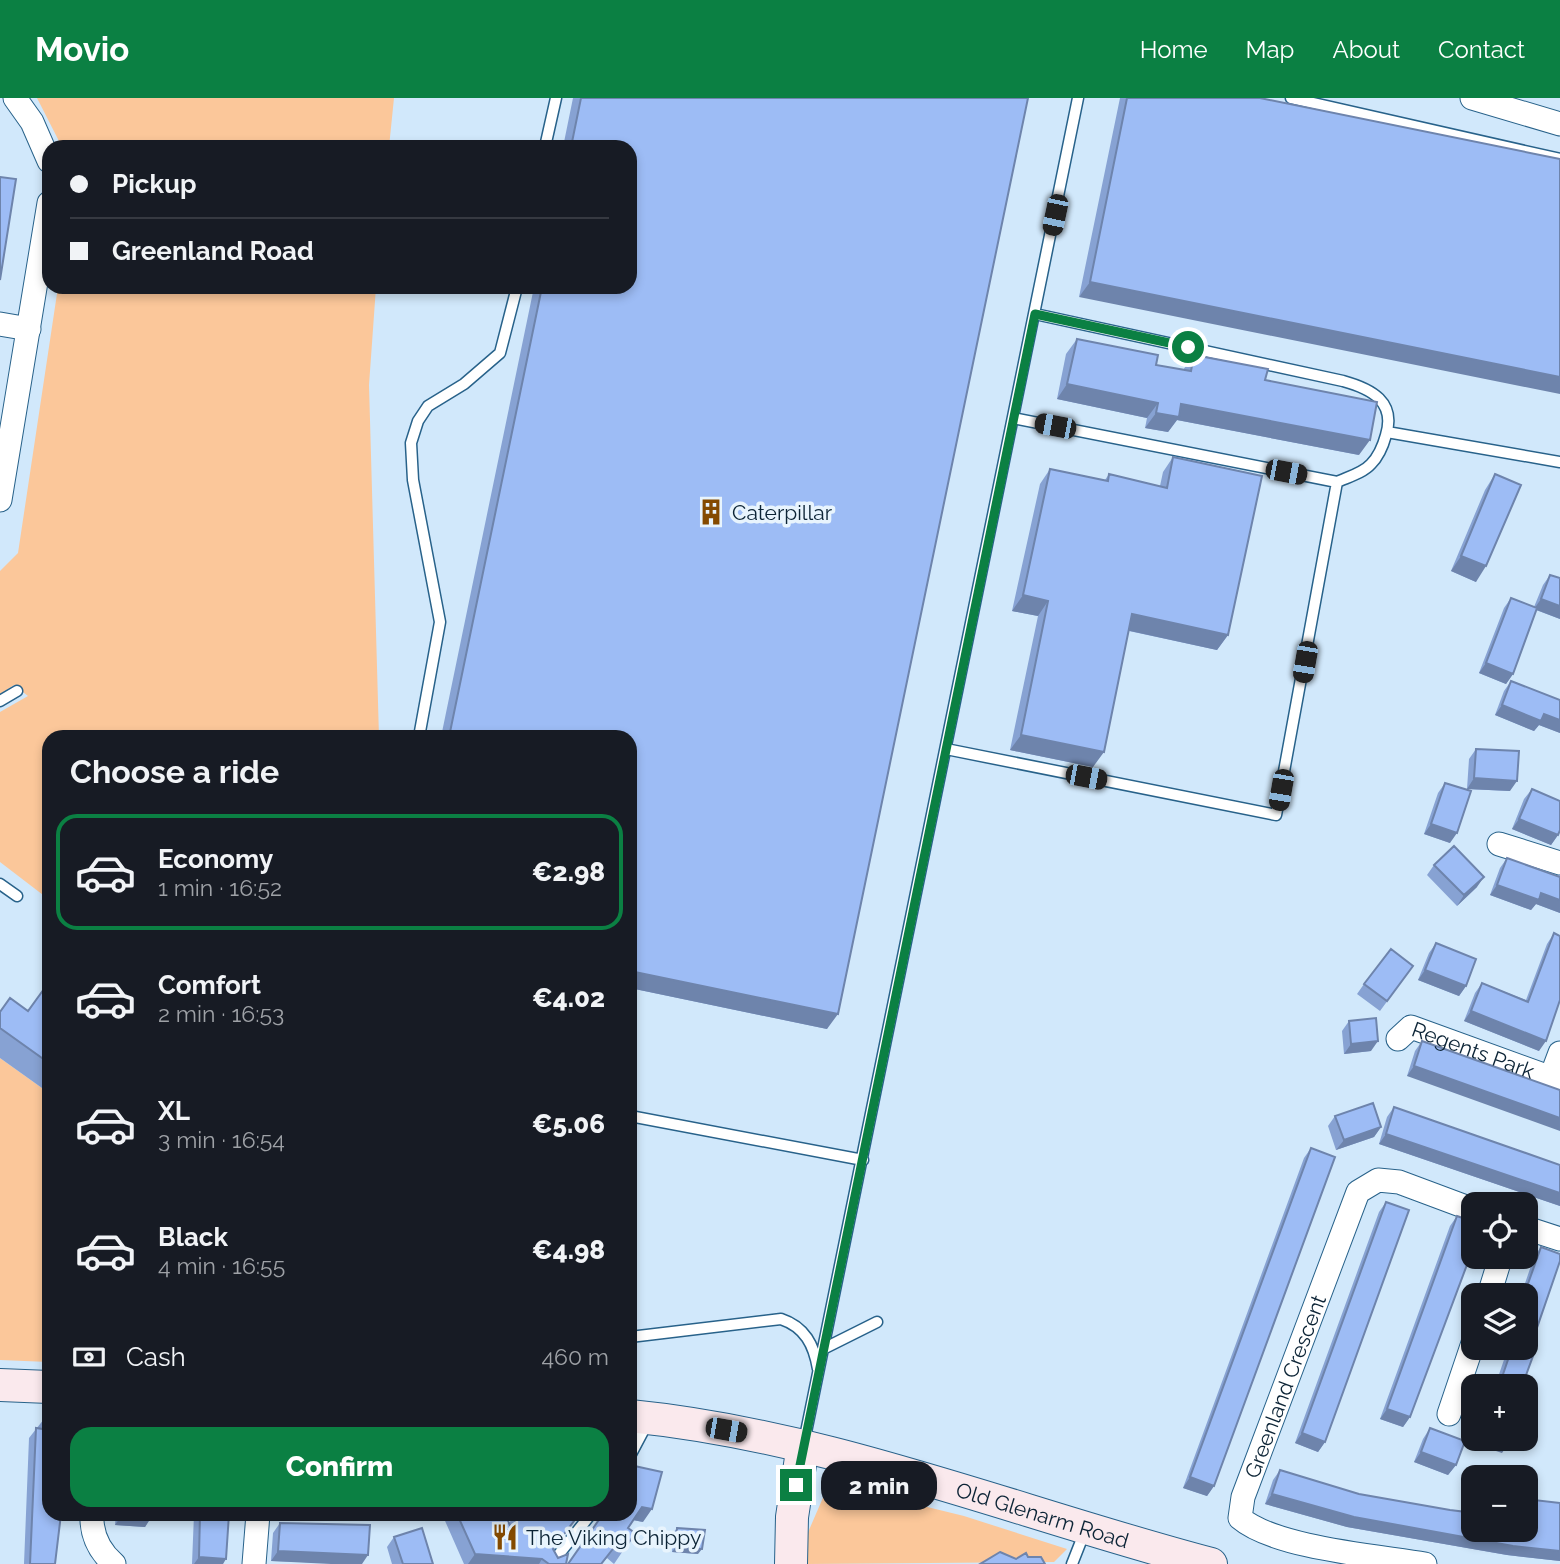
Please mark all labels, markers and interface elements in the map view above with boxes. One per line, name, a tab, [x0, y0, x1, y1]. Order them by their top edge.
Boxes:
text: Movio	[35, 30, 129, 69]
text: Home	[1140, 35, 1208, 64]
text: Map	[1246, 35, 1294, 64]
text: About	[1332, 35, 1400, 64]
text: Contact	[1438, 35, 1525, 64]
text: Pickup	[112, 169, 197, 199]
car	[1041, 192, 1070, 238]
text: Greenland Road	[112, 236, 314, 266]
route start	[1172, 331, 1204, 363]
car	[1033, 412, 1078, 440]
car	[1264, 458, 1309, 486]
building icon: Caterpillar	[696, 497, 726, 527]
place label: Caterpillar	[732, 500, 833, 525]
car	[1292, 639, 1319, 685]
text: Choose a ride	[70, 753, 279, 790]
car	[1064, 763, 1109, 791]
car	[1268, 767, 1295, 813]
icon: car	[74, 841, 137, 904]
text: Economy	[158, 844, 273, 874]
text: €2.98	[532, 857, 605, 887]
text: 1 min · 16:52	[158, 874, 282, 901]
icon: car	[74, 967, 137, 1030]
text: Comfort	[158, 970, 261, 1000]
text: €4.02	[532, 983, 605, 1013]
text: 2 min · 16:53	[158, 1000, 284, 1027]
street label: Regents Park	[1409, 1016, 1538, 1083]
icon: car	[74, 1093, 137, 1156]
text: XL	[158, 1096, 190, 1126]
text: €5.06	[532, 1109, 605, 1139]
text: 3 min · 16:54	[158, 1126, 285, 1153]
map controls	[1461, 1192, 1538, 1542]
button: locate	[1461, 1192, 1538, 1269]
icon: car	[74, 1219, 137, 1282]
text: Black	[158, 1222, 228, 1252]
text: €4.98	[532, 1235, 605, 1265]
text: 4 min · 16:55	[158, 1252, 285, 1279]
button: layers	[1461, 1283, 1538, 1360]
street label: Greenland Crescent	[1239, 1291, 1331, 1481]
icon: cash	[70, 1338, 108, 1376]
text: Cash	[126, 1342, 186, 1372]
text: 460 m	[541, 1343, 609, 1370]
button: +	[1461, 1374, 1538, 1451]
car	[704, 1416, 749, 1444]
button: Confirm	[70, 1427, 609, 1507]
callout: 2 min	[820, 1460, 936, 1510]
button: −	[1461, 1465, 1538, 1542]
route end	[780, 1469, 812, 1501]
text: 2 min	[849, 1472, 909, 1499]
street label: Old Glenarm Road	[953, 1476, 1132, 1553]
restaurant icon: The Viking Chippy	[490, 1522, 520, 1552]
place label: The Viking Chippy	[526, 1525, 701, 1550]

